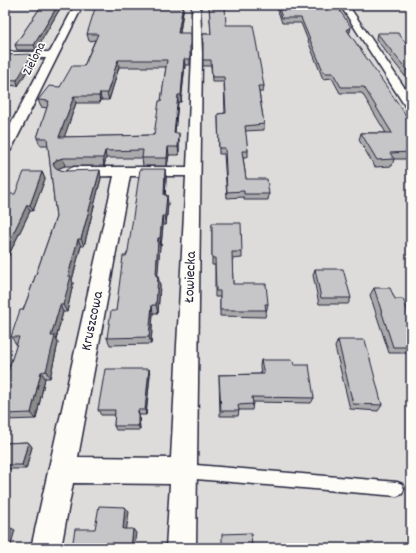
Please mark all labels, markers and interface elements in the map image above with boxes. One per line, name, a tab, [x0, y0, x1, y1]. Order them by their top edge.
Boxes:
street label: Zielona	[19, 38, 52, 79]
street label: Łowiecka	[179, 250, 203, 304]
street label: Kruszcowa	[76, 288, 110, 353]

